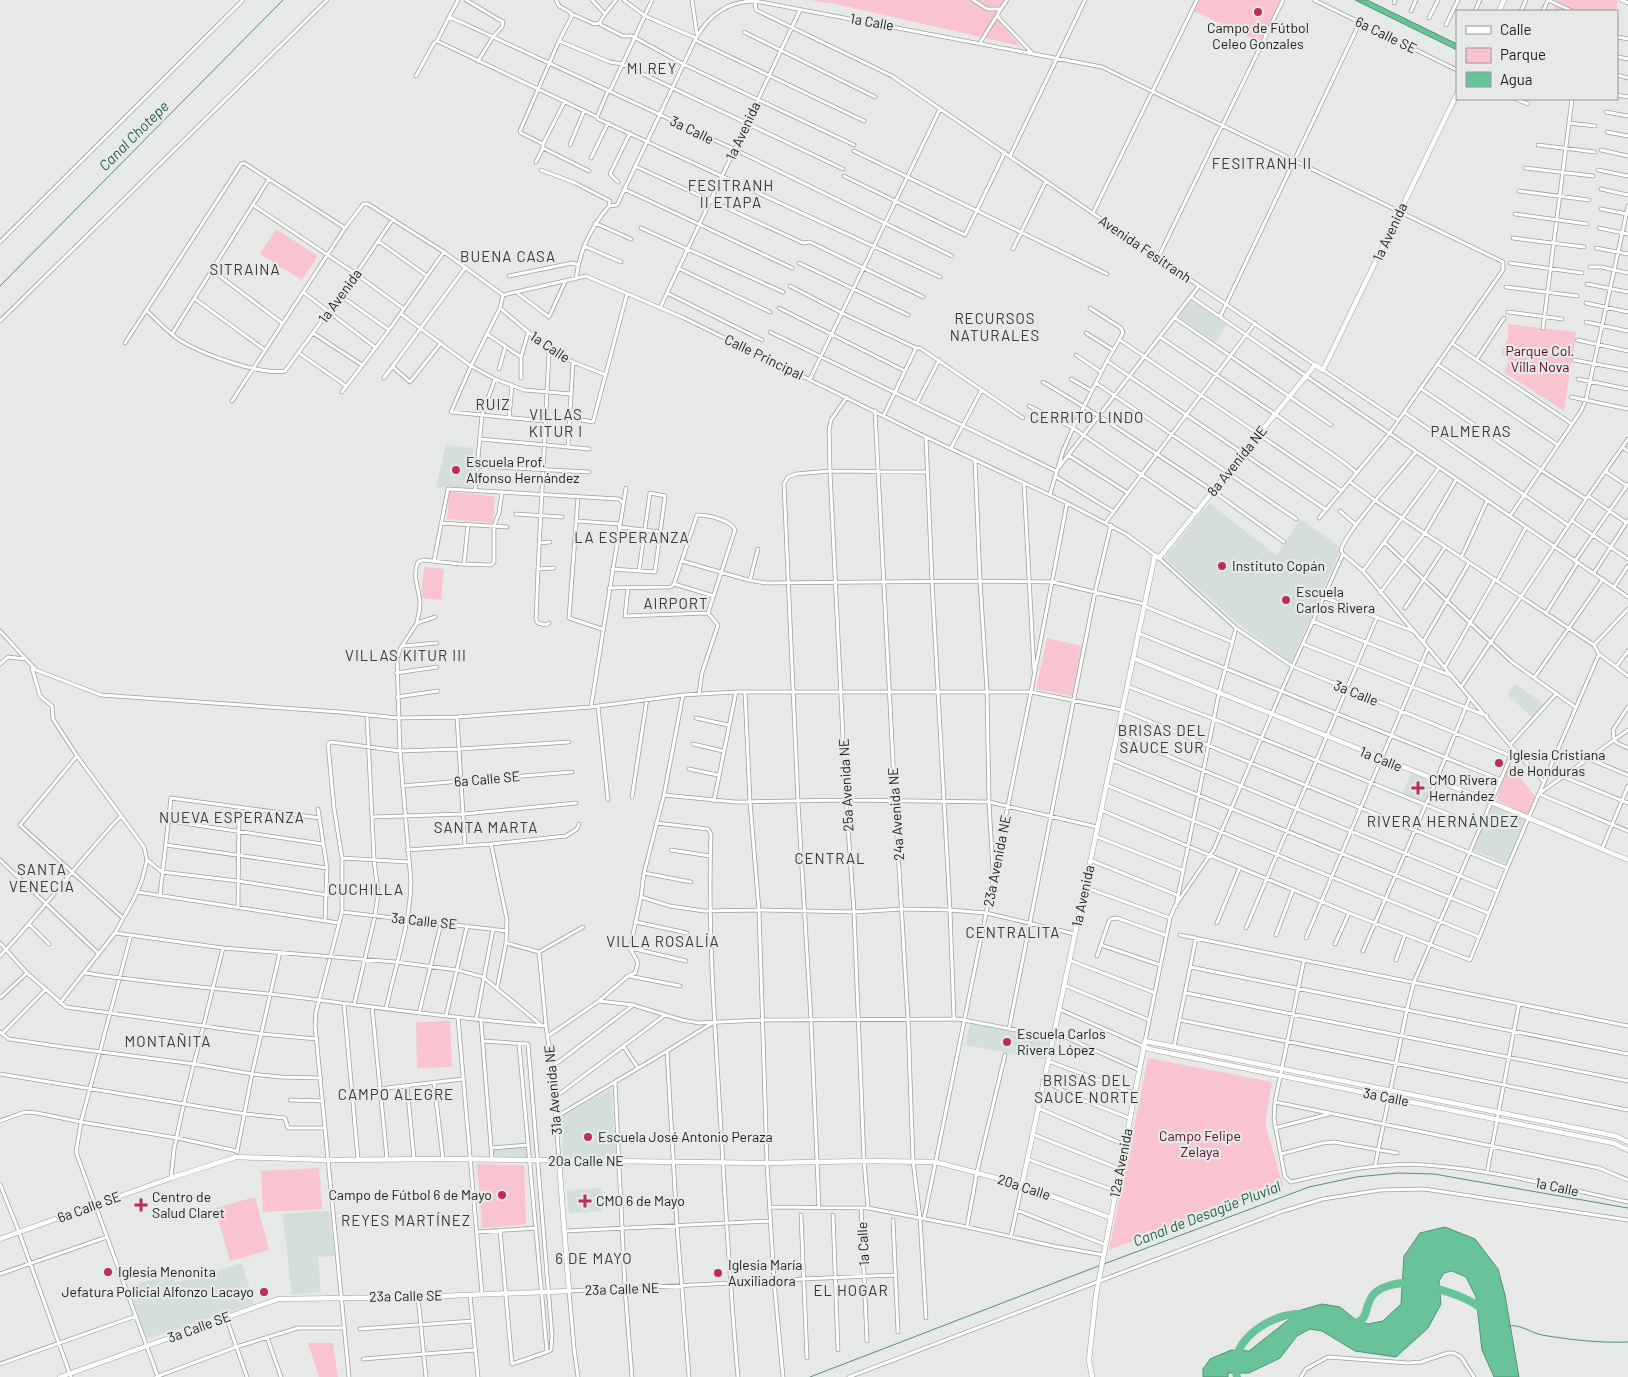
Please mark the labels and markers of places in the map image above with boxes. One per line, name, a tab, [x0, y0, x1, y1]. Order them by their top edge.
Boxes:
marker: Campo de Fútbol Celeo Gonzales	[1252, 6, 1264, 18]
place label: Campo de Fútbol Celeo Gonzales	[1207, 19, 1309, 52]
place label: Escuela Prof. Alfonso Hernández	[466, 453, 580, 486]
marker: Escuela Prof. Alfonso Hernández	[450, 464, 462, 476]
place label: Instituto Copán	[1232, 557, 1325, 574]
marker: Instituto Copán	[1216, 560, 1228, 572]
place label: Escuela Carlos Rivera	[1296, 583, 1375, 616]
marker: Escuela Carlos Rivera	[1280, 594, 1292, 606]
place label: Iglesia Cristiana de Honduras	[1509, 746, 1605, 779]
marker: Iglesia Cristiana de Honduras	[1493, 757, 1505, 769]
place label: CMO Rivera Hernández	[1429, 771, 1497, 804]
marker: CMO Rivera Hernández	[1411, 781, 1425, 795]
place label: Escuela Carlos Rivera López	[1017, 1025, 1106, 1058]
marker: Escuela Carlos Rivera López	[1001, 1036, 1013, 1048]
place label: Escuela José Antonio Peraza	[598, 1128, 773, 1145]
marker: Escuela José Antonio Peraza	[582, 1131, 594, 1143]
place label: Campo de Fútbol 6 de Mayo	[328, 1186, 492, 1203]
place label: Centro de Salud Claret	[152, 1188, 225, 1221]
marker: Campo de Fútbol 6 de Mayo	[496, 1189, 508, 1201]
place label: CMO 6 de Mayo	[596, 1192, 685, 1209]
marker: CMO 6 de Mayo	[578, 1194, 592, 1208]
marker: Centro de Salud Claret	[134, 1198, 148, 1212]
place label: Iglesia María Auxiliadora	[728, 1256, 802, 1289]
place label: Iglesia Menonita	[118, 1263, 216, 1280]
marker: Iglesia Menonita	[102, 1266, 114, 1278]
marker: Iglesia María Auxiliadora	[712, 1267, 724, 1279]
place label: Jefatura Policial Alfonzo Lacayo	[61, 1283, 254, 1300]
marker: Jefatura Policial Alfonzo Lacayo	[258, 1286, 270, 1298]

